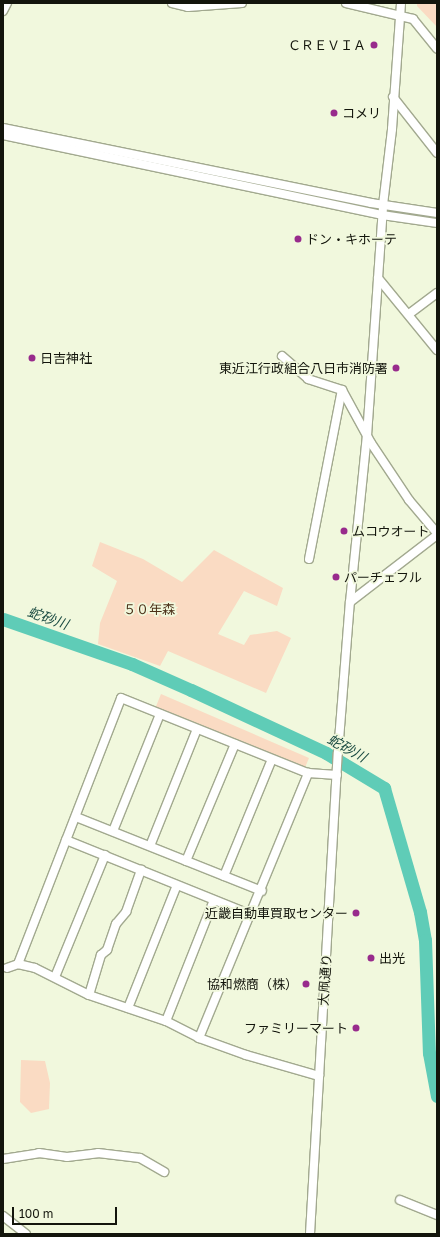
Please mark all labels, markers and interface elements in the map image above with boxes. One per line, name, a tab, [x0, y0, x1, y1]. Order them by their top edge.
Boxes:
place label: ＣＲＥＶＩＡ	[288, 37, 366, 53]
marker: ＣＲＥＶＩＡ	[369, 40, 379, 50]
place label: コメリ	[342, 105, 381, 121]
marker: コメリ	[329, 108, 339, 118]
place label: ドン・キホーテ	[306, 231, 397, 247]
marker: ドン・キホーテ	[293, 234, 303, 244]
place label: 日吉神社	[40, 350, 92, 366]
marker: 日吉神社	[27, 353, 37, 363]
place label: 東近江行政組合八日市消防署	[219, 360, 388, 376]
marker: 東近江行政組合八日市消防署	[391, 363, 401, 373]
place label: ムコウオート	[352, 523, 430, 539]
marker: ムコウオート	[339, 526, 349, 536]
place label: パーチェフル	[344, 569, 422, 585]
marker: パーチェフル	[331, 572, 341, 582]
park label: ５０年森	[123, 601, 175, 617]
water label: 蛇砂川	[25, 603, 71, 633]
water label: 蛇砂川	[325, 730, 369, 766]
place label: 近畿自動車買取センター	[205, 905, 348, 921]
marker: 近畿自動車買取センター	[351, 908, 361, 918]
place label: 出光	[379, 950, 405, 966]
marker: 出光	[366, 953, 376, 963]
street label: 大凧通り	[315, 954, 335, 1006]
place label: 協和燃商（株）	[207, 976, 298, 992]
marker: 協和燃商（株）	[301, 979, 311, 989]
place label: ファミリーマート	[244, 1020, 348, 1036]
marker: ファミリーマート	[351, 1023, 361, 1033]
scale bar	[14, 1199, 119, 1225]
text: 100 m	[19, 1206, 53, 1221]

